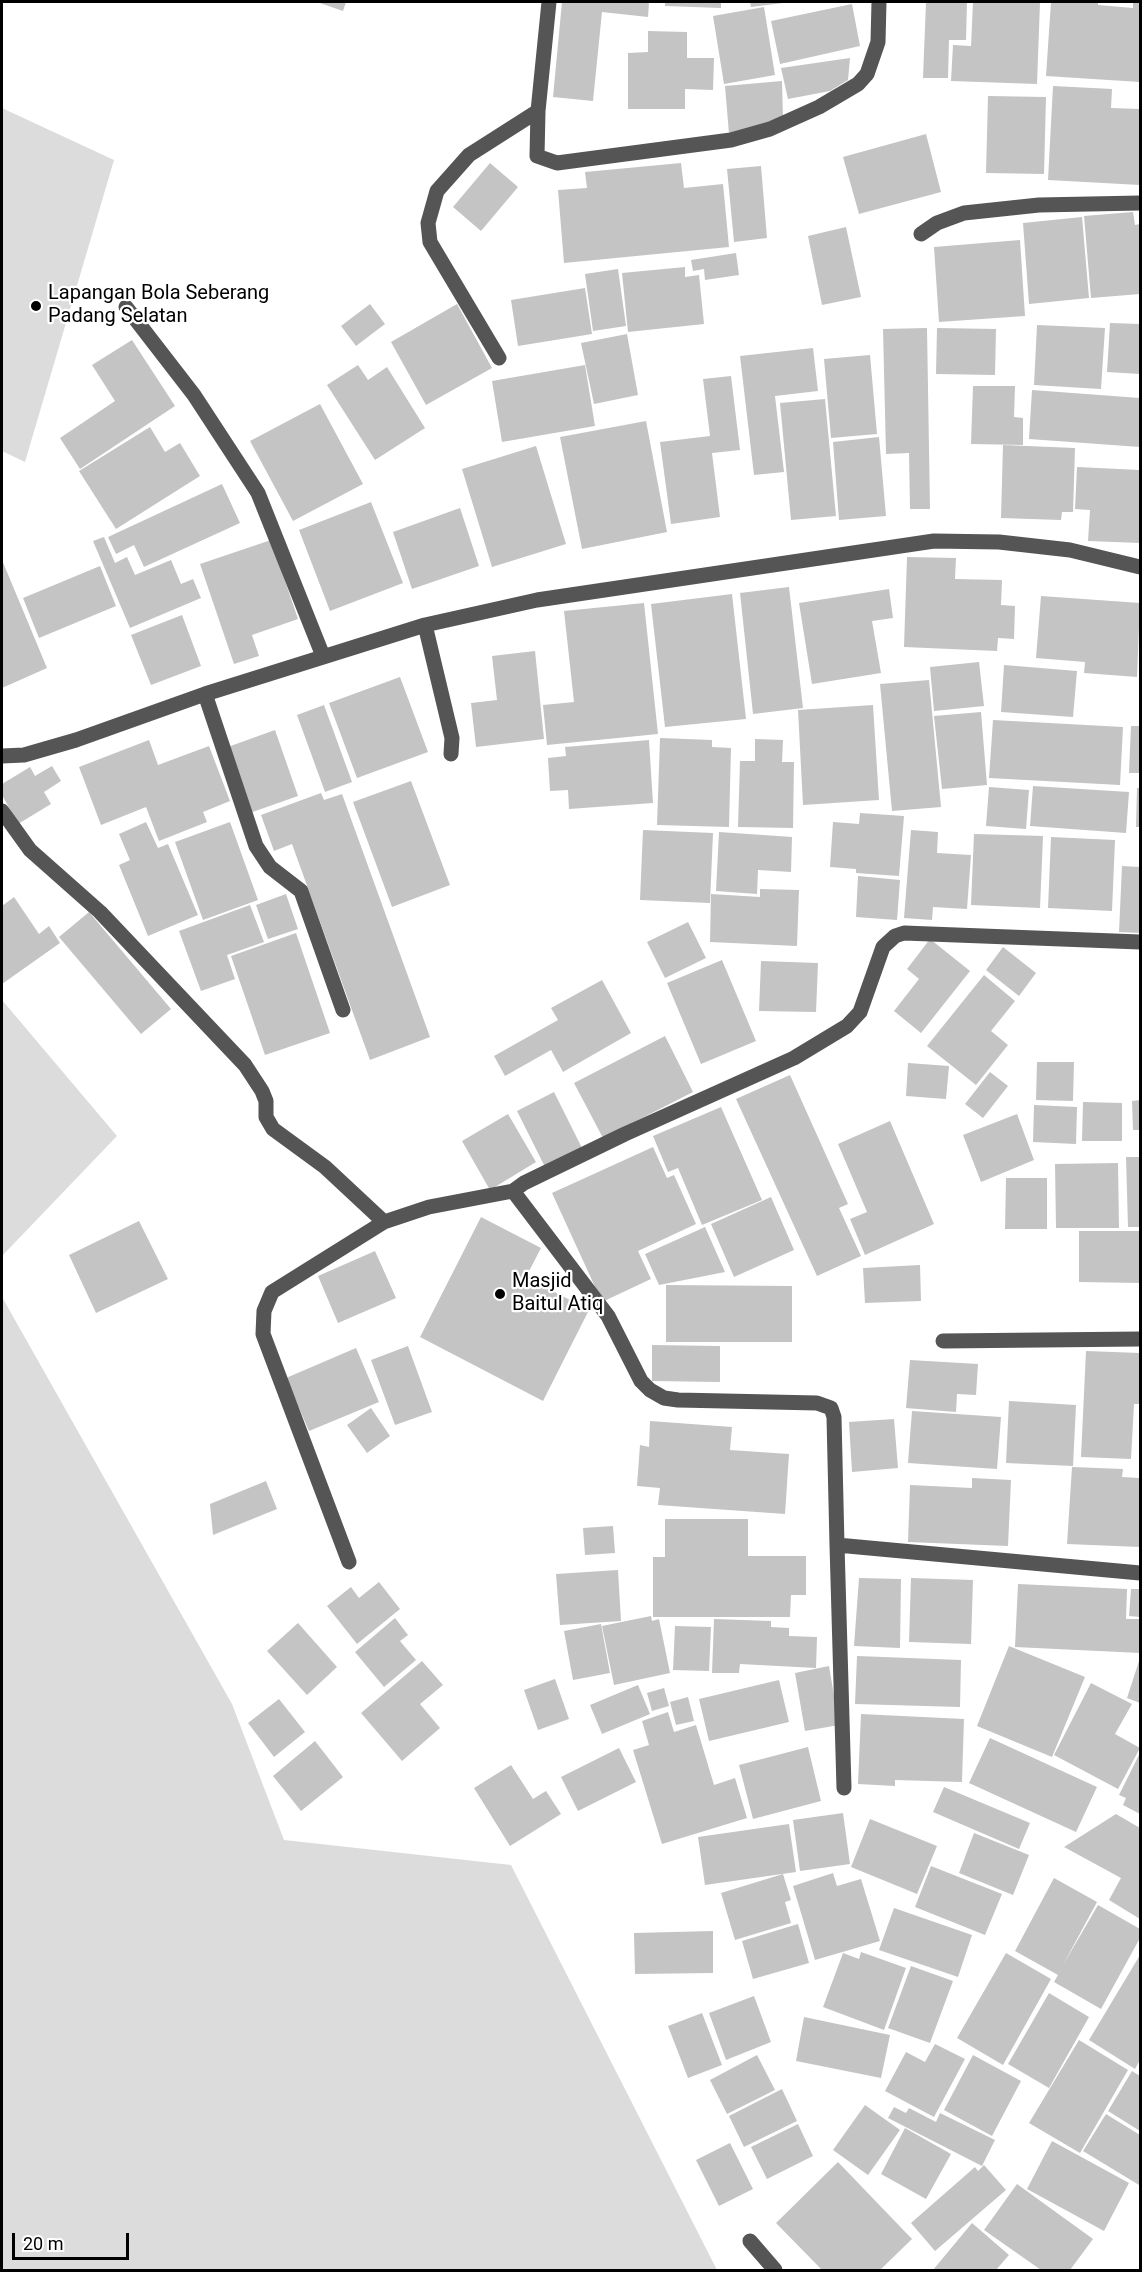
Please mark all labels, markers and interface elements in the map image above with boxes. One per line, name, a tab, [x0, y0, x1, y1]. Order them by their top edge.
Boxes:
place label: Lapangan Bola Seberang Padang Selatan	[48, 282, 269, 329]
marker: Lapangan Bola Seberang Padang Selatan	[29, 299, 43, 313]
place label: Masjid Baitul Atiq	[512, 1270, 603, 1317]
marker: Masjid Baitul Atiq	[493, 1287, 507, 1301]
scale bar	[15, 2221, 132, 2259]
text: 20 m	[23, 2233, 63, 2254]

